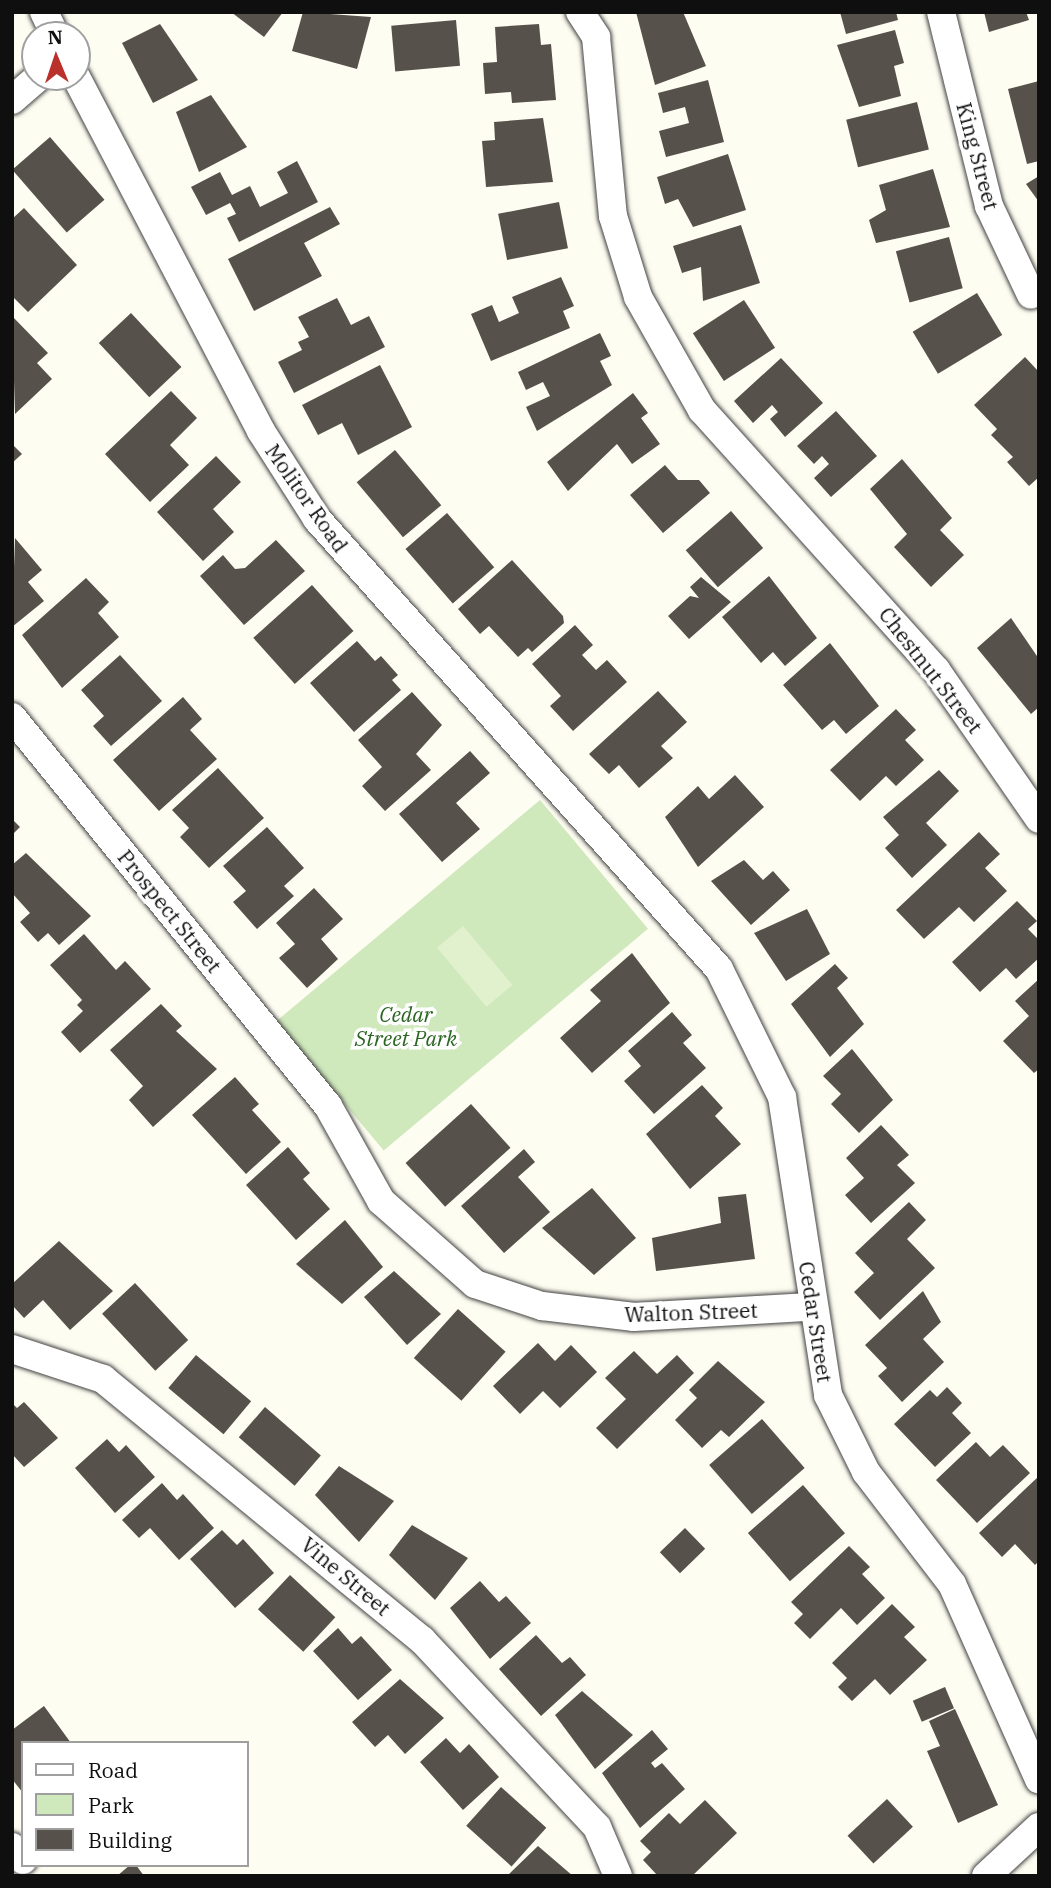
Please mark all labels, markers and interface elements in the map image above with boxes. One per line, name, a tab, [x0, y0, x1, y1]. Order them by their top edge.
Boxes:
north arrow	[21, 21, 91, 91]
text: N	[47, 25, 63, 49]
street label: King Street	[952, 100, 1004, 212]
street label: Molitor Road	[260, 439, 354, 557]
street label: Chestnut Street	[874, 602, 988, 738]
street label: Prospect Street	[113, 844, 227, 978]
park label: Cedar Street Park	[355, 1001, 457, 1051]
street label: Cedar Street	[794, 1260, 838, 1384]
street label: Walton Street	[624, 1297, 758, 1327]
street label: Vine Street	[296, 1531, 396, 1621]
legend	[21, 1741, 248, 1867]
text: Road	[88, 1756, 138, 1784]
text: Park	[88, 1791, 134, 1819]
text: Building	[88, 1826, 172, 1854]

